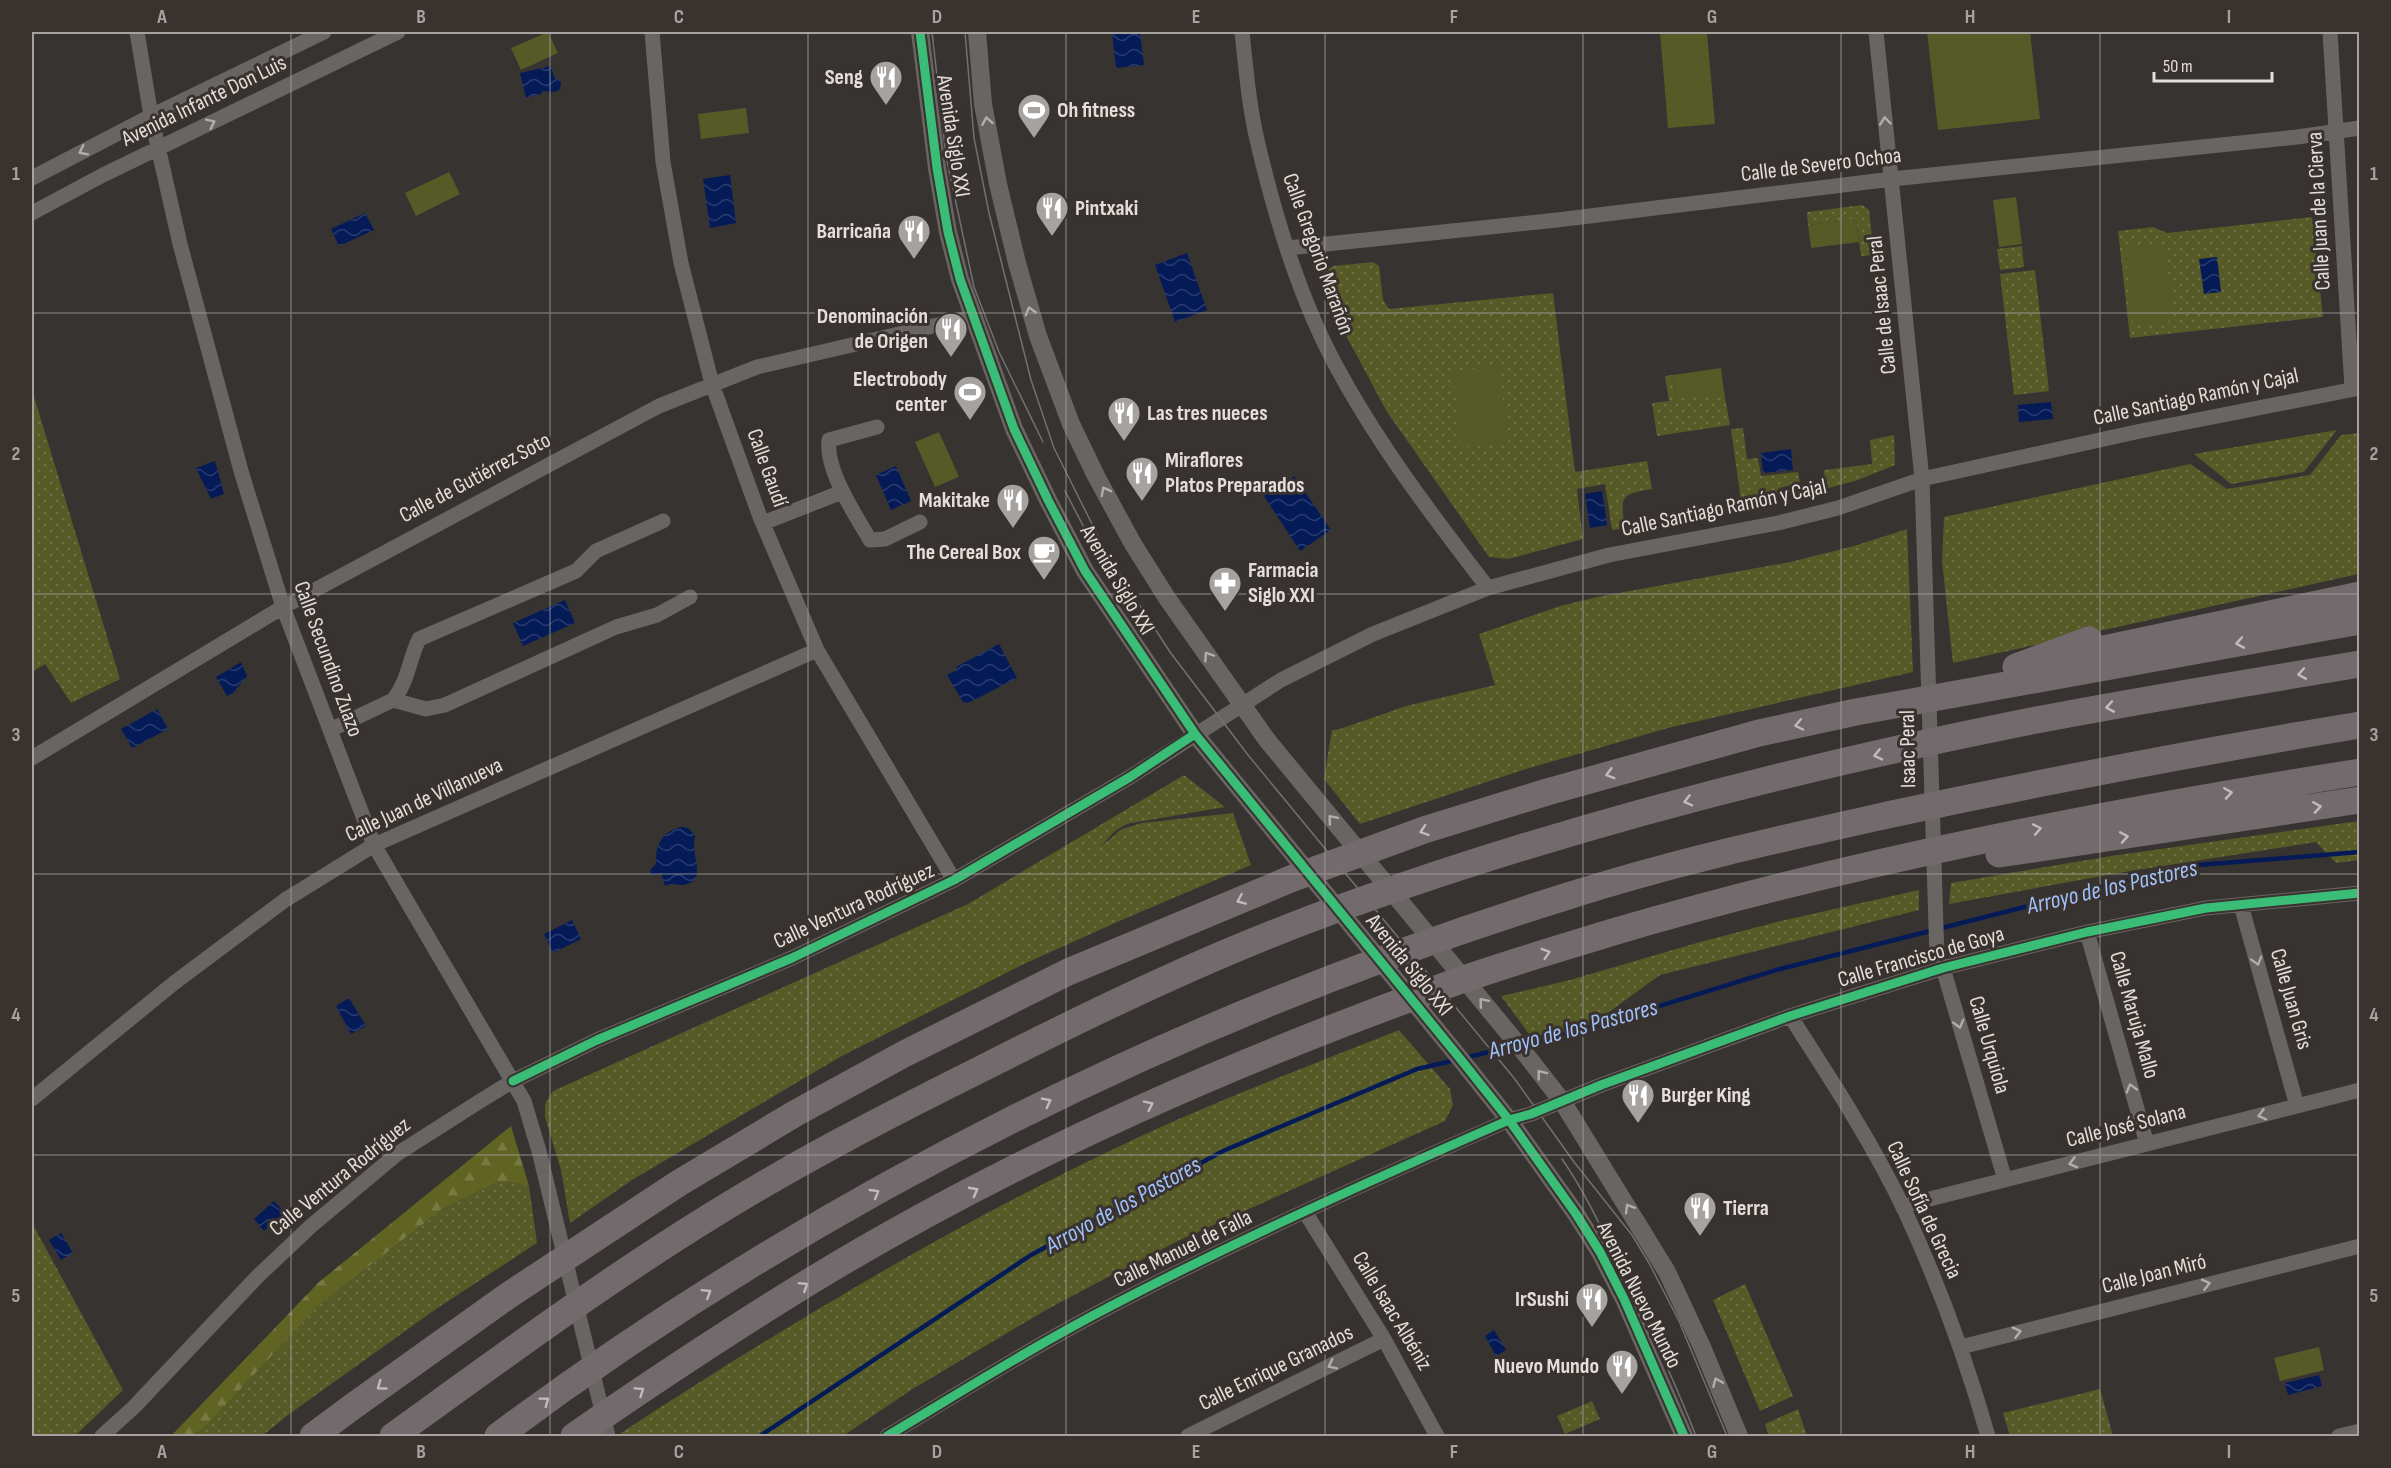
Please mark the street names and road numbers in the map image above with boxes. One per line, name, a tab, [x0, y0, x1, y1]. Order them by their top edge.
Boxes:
street label: Avenida Infante Don Luis	[116, 49, 291, 153]
street label: Avenida Siglo XXI	[930, 72, 976, 199]
street label: Calle Juan de la Cierva	[2301, 131, 2337, 291]
street label: Calle de Severo Ochoa	[1739, 142, 1903, 188]
street label: Calle Gregorio Marañón	[1276, 170, 1360, 338]
street label: Calle de Isaac Peral	[1861, 234, 1903, 376]
street label: Calle Santiago Ramón y Cajal	[2091, 362, 2301, 432]
street label: Calle Gaudí	[740, 425, 794, 512]
street label: Calle de Gutiérrez Soto	[395, 427, 555, 529]
street label: Calle Santiago Ramón y Cajal	[1619, 473, 1829, 543]
street label: Avenida Siglo XXI	[1073, 519, 1160, 640]
street label: Calle Secundino Zuazo	[287, 578, 369, 740]
street label: Isaac Peral	[1894, 710, 1922, 788]
street label: Calle Juan de Villanueva	[341, 752, 507, 848]
street label: Calle Ventura Rodríguez	[769, 857, 939, 955]
street label: Avenida Siglo XXI	[1359, 908, 1458, 1021]
street label: Calle Francisco de Goya	[1835, 920, 2007, 994]
street label: Calle Juan Gris	[2264, 945, 2318, 1053]
street label: Calle Maruja Mallo	[2103, 948, 2165, 1082]
street label: Calle Urquiola	[1962, 993, 2016, 1097]
street label: Calle José Solana	[2063, 1098, 2189, 1154]
street label: Calle Ventura Rodríguez	[264, 1112, 416, 1242]
street label: Calle Sofía de Grecia	[1880, 1137, 1968, 1283]
street label: Calle Manuel de Falla	[1109, 1204, 1257, 1294]
street label: Avenida Nuevo Mundo	[1590, 1216, 1688, 1373]
street label: Calle Isaac Albéniz	[1346, 1247, 1438, 1375]
street label: Calle Joan Miró	[2099, 1248, 2209, 1300]
street label: Calle Enrique Granados	[1194, 1319, 1358, 1417]

